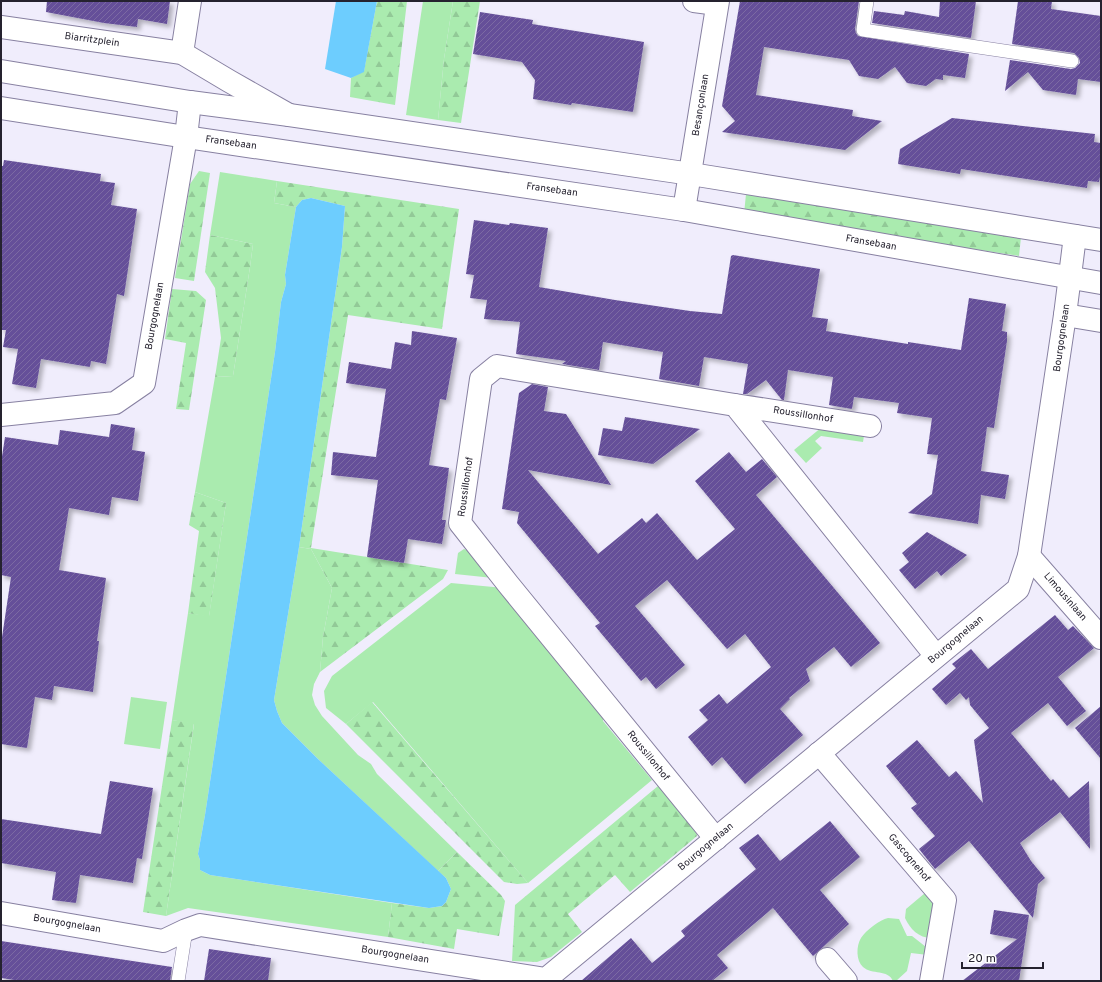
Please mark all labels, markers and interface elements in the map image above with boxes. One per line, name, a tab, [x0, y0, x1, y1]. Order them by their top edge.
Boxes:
street label: Biarritzplein	[64, 30, 120, 50]
street label: Besançonlaan	[690, 73, 712, 137]
street label: Fransebaan	[205, 133, 257, 153]
street label: Fransebaan	[526, 180, 578, 200]
street label: Fransebaan	[844, 232, 898, 254]
street label: Bourgognelaan	[143, 281, 167, 351]
street label: Bourgognelaan	[1051, 303, 1073, 373]
street label: Roussillonhof	[772, 404, 835, 426]
street label: Roussillonhof	[455, 455, 477, 518]
street label: Limousinlaan	[1040, 570, 1090, 624]
street label: Bourgognelaan	[926, 613, 986, 667]
street label: Roussillonhof	[624, 728, 673, 784]
street label: Bourgognelaan	[676, 820, 736, 874]
street label: Gascognehof	[885, 831, 933, 885]
street label: Bourgognelaan	[32, 912, 102, 936]
street label: Bourgognelaan	[360, 943, 430, 967]
scale bar	[962, 944, 1043, 970]
text: 20 m	[968, 951, 996, 967]

